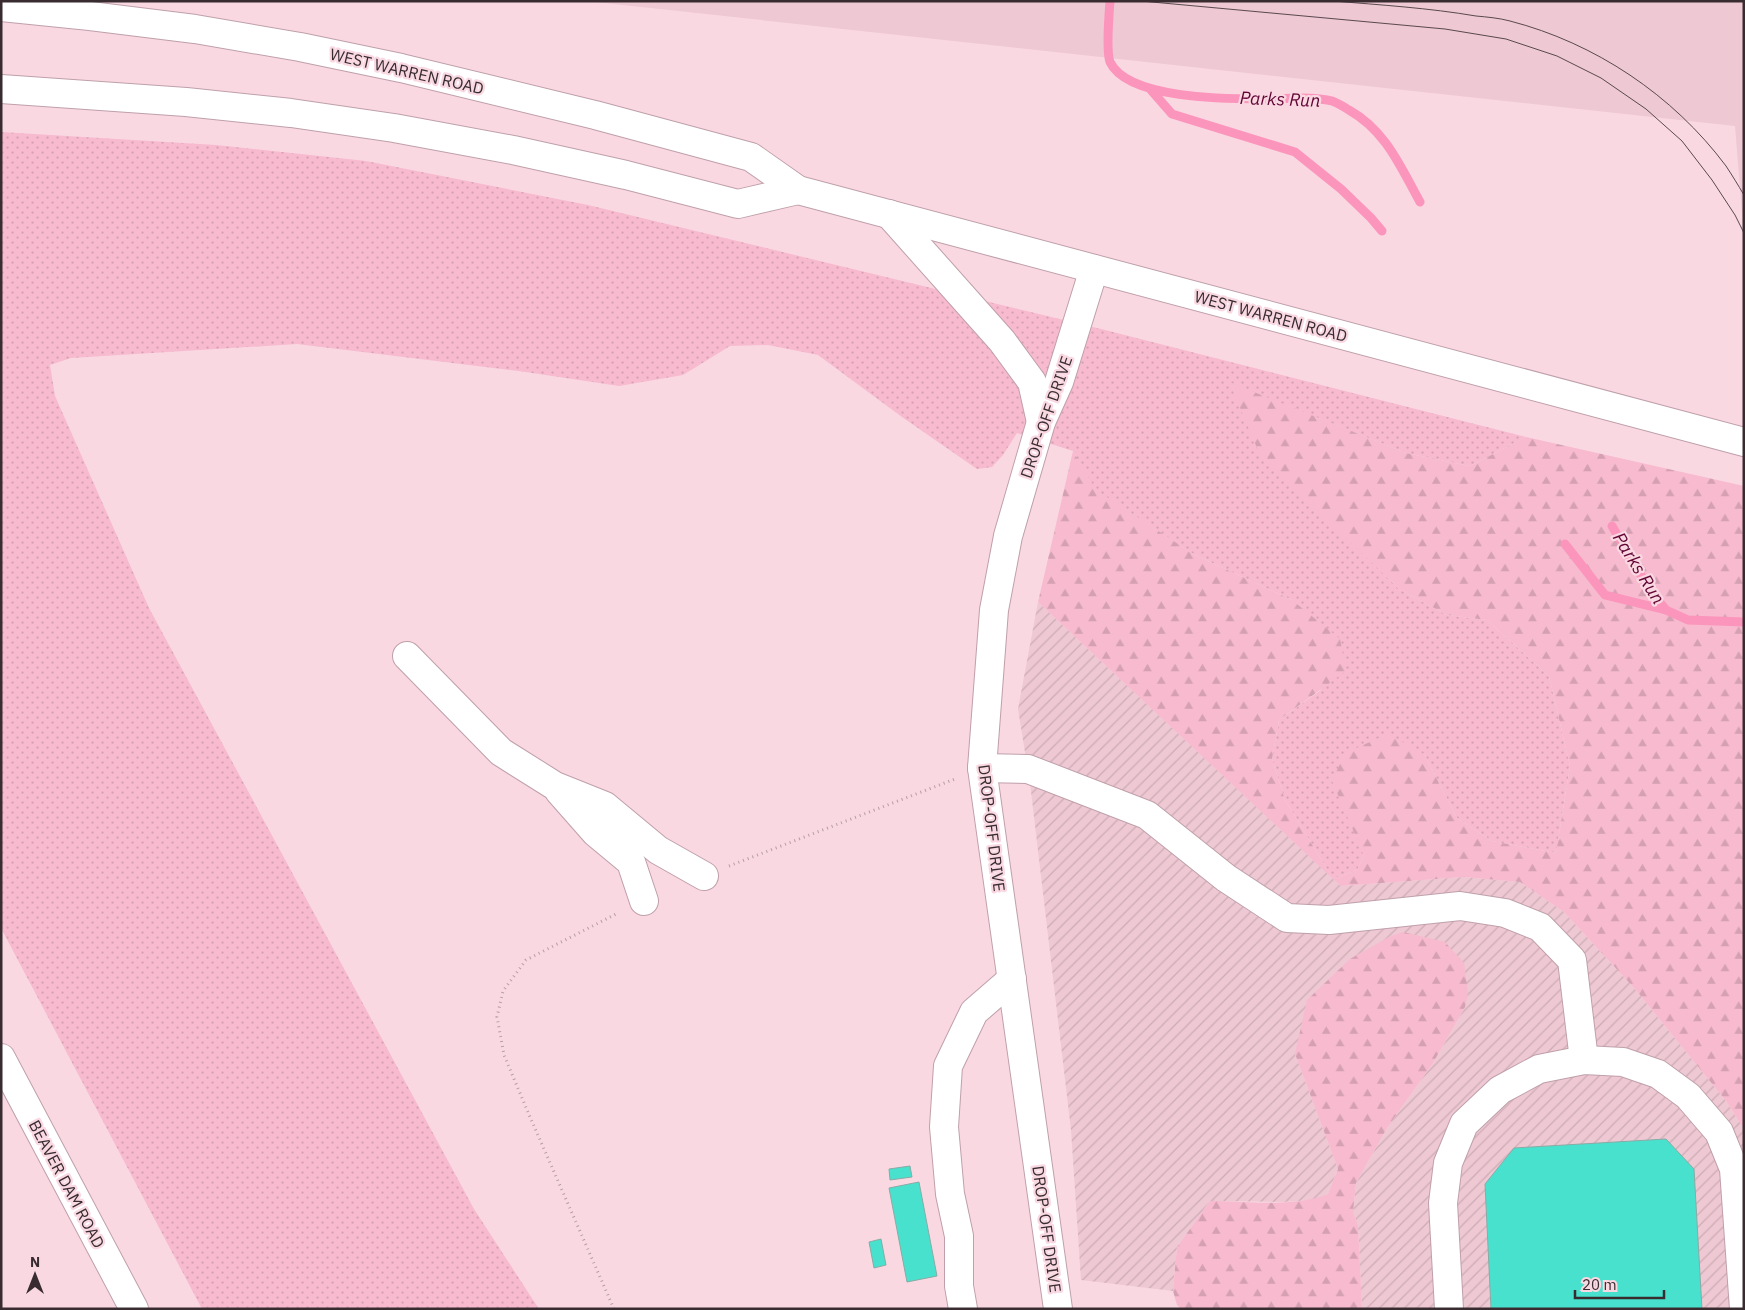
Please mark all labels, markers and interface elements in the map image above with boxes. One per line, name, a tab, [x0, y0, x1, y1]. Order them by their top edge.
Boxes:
street label: WEST WARREN ROAD	[328, 44, 486, 98]
water label: Parks Run	[1239, 86, 1321, 112]
street label: WEST WARREN ROAD	[1193, 286, 1349, 346]
street label: DROP-OFF DRIVE	[1016, 353, 1076, 481]
water label: Parks Run	[1608, 528, 1670, 608]
street label: DROP-OFF DRIVE	[974, 763, 1010, 893]
street label: BEAVER DAM ROAD	[25, 1117, 109, 1251]
street label: DROP-OFF DRIVE	[1028, 1164, 1066, 1294]
north arrow	[10, 1250, 60, 1300]
text: N	[30, 1253, 40, 1271]
scale bar	[1575, 1268, 1664, 1300]
text: 20 m	[1582, 1275, 1617, 1294]

